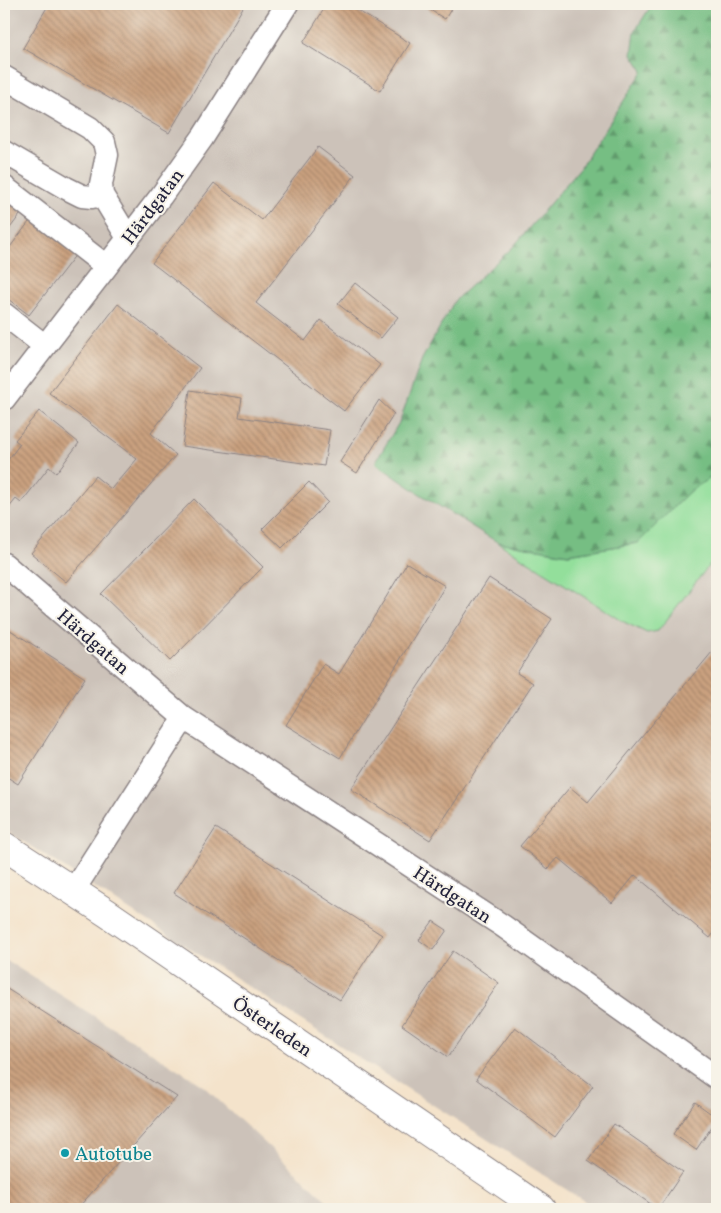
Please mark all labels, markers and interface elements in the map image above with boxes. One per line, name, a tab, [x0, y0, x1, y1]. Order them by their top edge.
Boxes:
street label: Härdgatan	[116, 164, 191, 250]
street label: Härdgatan	[51, 604, 135, 681]
street label: Härdgatan	[408, 861, 496, 931]
street label: Österleden	[227, 991, 317, 1064]
place label: Autotube	[75, 1142, 152, 1168]
marker: Autotube	[59, 1147, 71, 1159]

